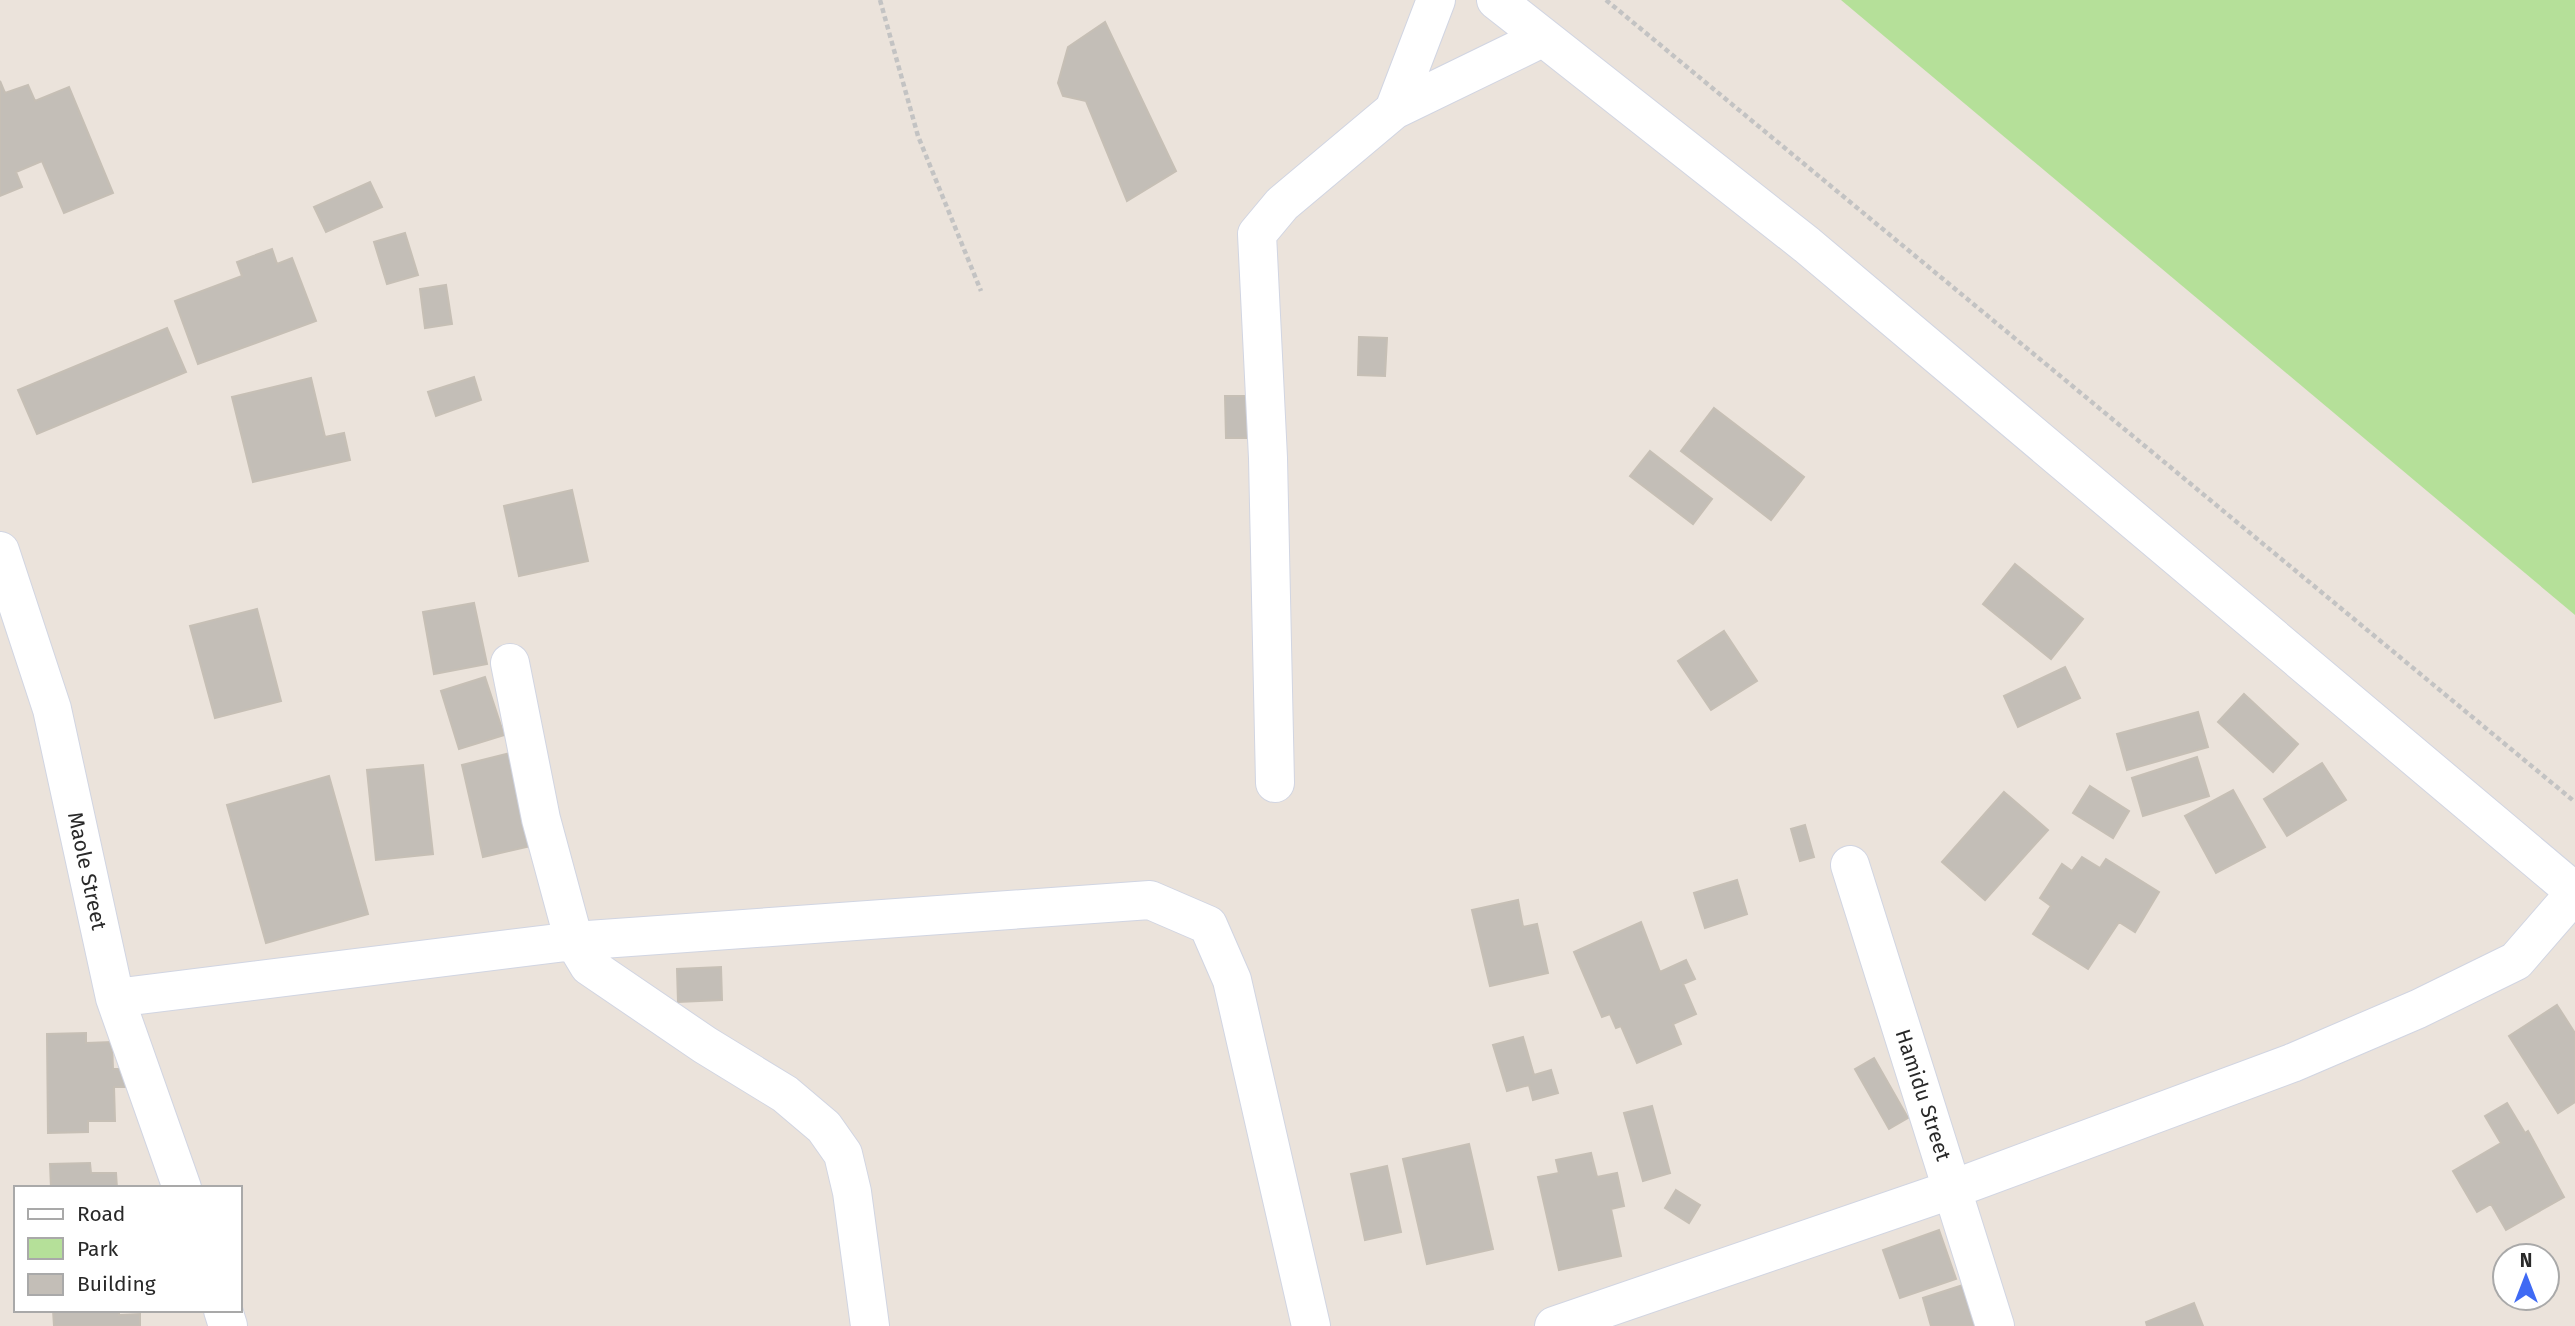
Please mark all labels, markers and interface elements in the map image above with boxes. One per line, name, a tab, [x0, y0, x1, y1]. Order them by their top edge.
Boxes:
street label: Maole Street	[62, 810, 112, 933]
street label: Hamidu Street	[1889, 1026, 1957, 1165]
legend	[14, 1186, 242, 1312]
text: Road	[77, 1201, 125, 1227]
text: Park	[77, 1236, 119, 1262]
north arrow	[2491, 1242, 2561, 1312]
text: N	[2520, 1249, 2532, 1272]
text: Building	[77, 1271, 156, 1297]

